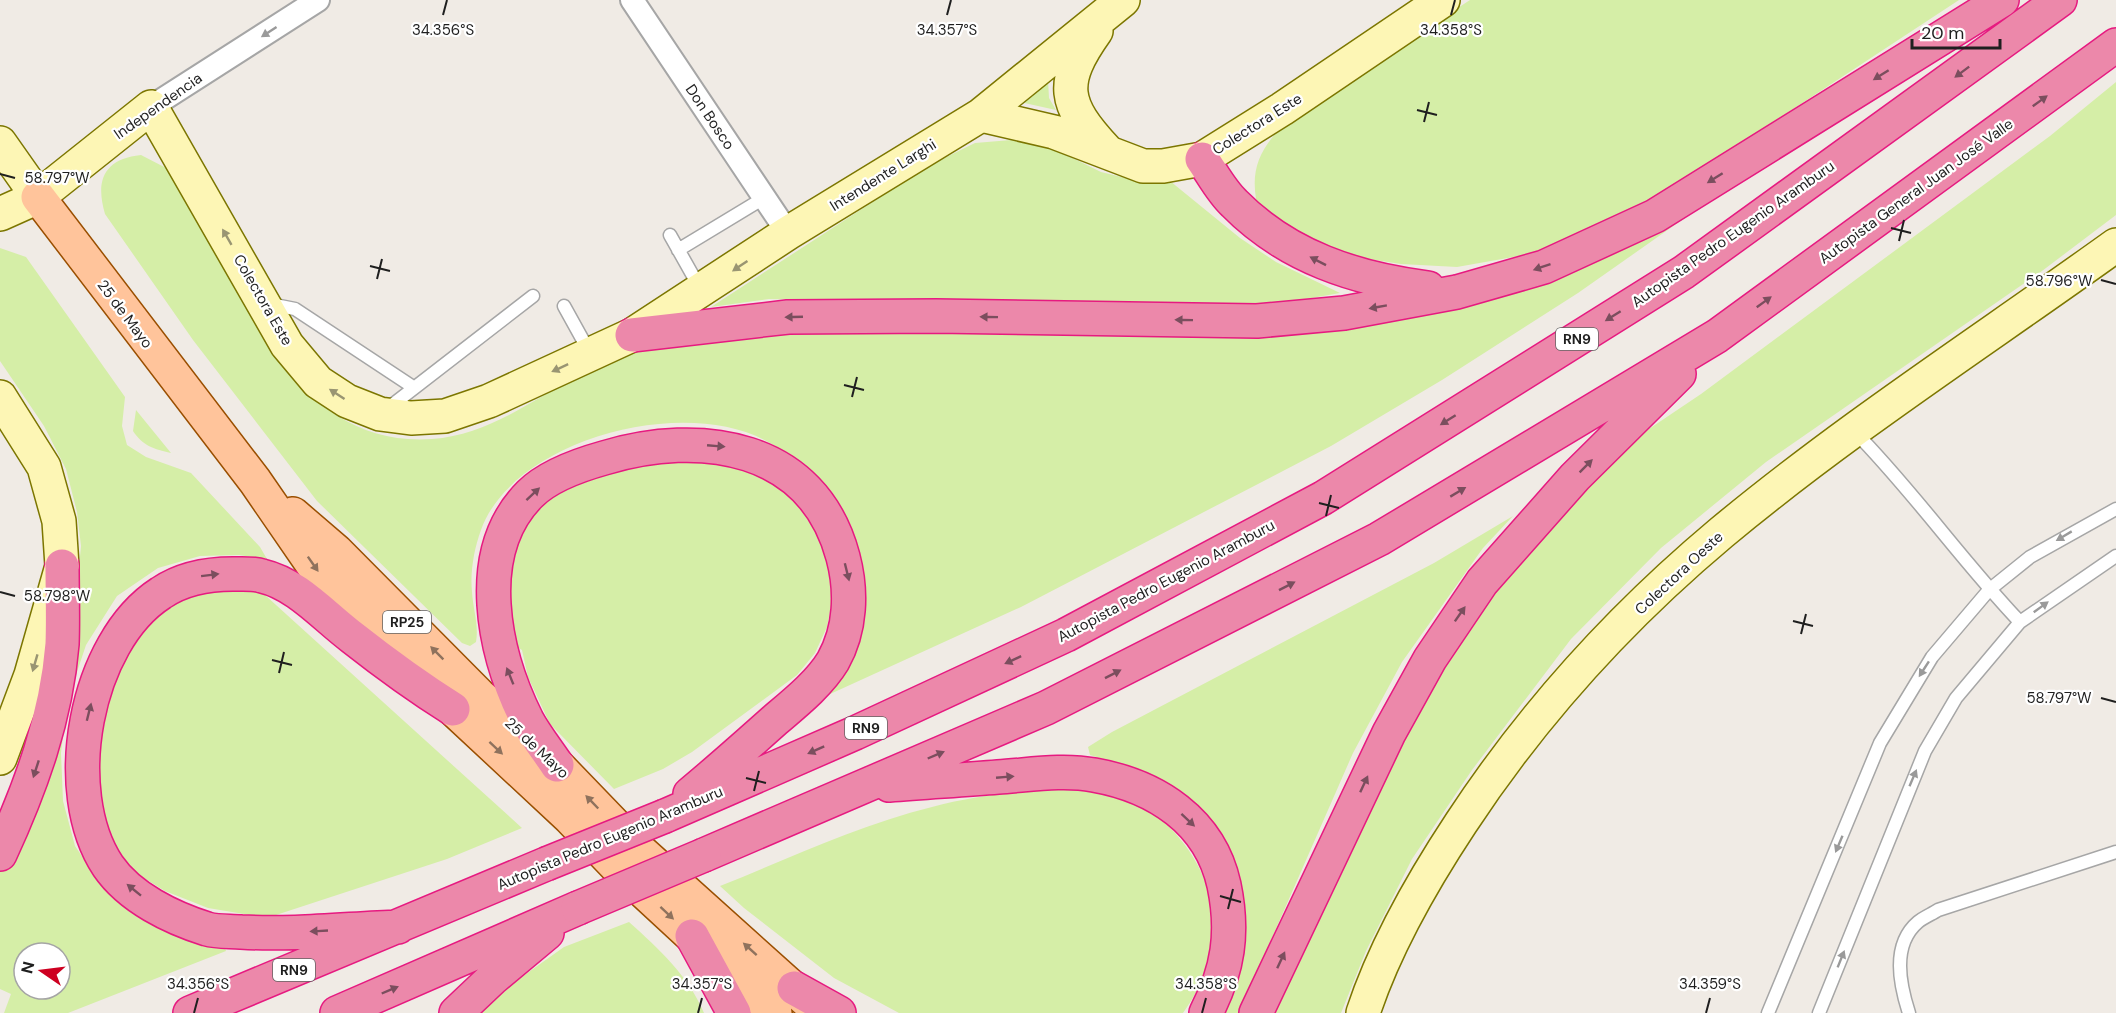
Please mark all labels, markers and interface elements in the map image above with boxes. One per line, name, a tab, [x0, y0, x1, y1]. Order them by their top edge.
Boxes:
scale bar	[1912, 12, 2000, 50]
text: 34.356°S	[412, 20, 474, 40]
text: 34.357°S	[917, 20, 978, 40]
text: 34.358°S	[1420, 20, 1482, 40]
text: 20 m	[1921, 21, 1964, 45]
one-way arrow	[260, 26, 277, 37]
one-way arrow	[1955, 66, 1970, 78]
street label: Independencia	[110, 68, 206, 144]
one-way arrow	[1873, 70, 1889, 81]
street label: Don Bosco	[681, 80, 739, 154]
street label: Colectora Este	[1208, 88, 1306, 160]
one-way arrow	[2033, 95, 2048, 107]
street label: Autopista General Juan José Valle	[1815, 114, 2017, 268]
street label: Intendente Larghi	[826, 134, 940, 216]
street label: Autopista Pedro Eugenio Aramburu	[1628, 156, 1838, 312]
text: 58.797°W	[24, 168, 90, 188]
one-way arrow	[1707, 173, 1723, 184]
one-way arrow	[221, 229, 232, 245]
street label: Colectora Este	[229, 251, 297, 349]
one-way arrow	[1310, 256, 1327, 265]
one-way arrow	[732, 260, 748, 272]
one-way arrow	[1533, 263, 1551, 273]
text: 58.796°W	[2026, 271, 2093, 291]
street label: 25 de Mayo	[93, 276, 157, 352]
one-way arrow	[1755, 296, 1771, 308]
one-way arrow	[1369, 302, 1388, 311]
one-way arrow	[1605, 311, 1621, 322]
one-way arrow	[980, 312, 999, 322]
one-way arrow	[785, 313, 804, 322]
one-way arrow	[1175, 315, 1194, 324]
road number: RN9	[1556, 328, 1598, 350]
one-way arrow	[551, 364, 568, 373]
one-way arrow	[329, 389, 345, 400]
one-way arrow	[1440, 414, 1456, 425]
one-way arrow	[706, 441, 725, 451]
one-way arrow	[1579, 459, 1594, 473]
one-way arrow	[525, 487, 540, 501]
one-way arrow	[1450, 487, 1467, 497]
street label: Autopista Pedro Eugenio Aramburu	[1054, 515, 1278, 647]
street label: Colectora Oeste	[1631, 527, 1727, 619]
one-way arrow	[2056, 531, 2072, 542]
one-way arrow	[307, 555, 318, 572]
one-way arrow	[842, 562, 852, 581]
one-way arrow	[201, 570, 220, 580]
one-way arrow	[1279, 581, 1296, 591]
text: 58.798°W	[24, 586, 91, 606]
one-way arrow	[2033, 601, 2048, 613]
one-way arrow	[1454, 607, 1466, 623]
road number: RP25	[383, 611, 431, 633]
one-way arrow	[431, 647, 445, 661]
one-way arrow	[30, 654, 39, 672]
one-way arrow	[1004, 655, 1021, 664]
one-way arrow	[1918, 660, 1929, 677]
one-way arrow	[505, 667, 515, 685]
one-way arrow	[1105, 669, 1122, 678]
text: 58.797°W	[2026, 688, 2092, 708]
one-way arrow	[85, 702, 95, 721]
street label: 25 de Mayo	[501, 713, 573, 783]
road number: RN9	[845, 717, 887, 739]
one-way arrow	[489, 741, 503, 755]
one-way arrow	[807, 745, 825, 755]
one-way arrow	[927, 750, 945, 759]
one-way arrow	[31, 760, 40, 778]
one-way arrow	[1908, 768, 1918, 786]
one-way arrow	[996, 772, 1015, 781]
one-way arrow	[1360, 775, 1369, 792]
street label: Autopista Pedro Eugenio Aramburu	[494, 781, 726, 895]
one-way arrow	[586, 796, 600, 810]
one-way arrow	[1180, 813, 1195, 827]
one-way arrow	[1834, 835, 1844, 853]
one-way arrow	[127, 885, 142, 897]
one-way arrow	[659, 906, 674, 920]
one-way arrow	[309, 926, 328, 935]
north arrow	[12, 941, 72, 1001]
one-way arrow	[743, 942, 758, 956]
one-way arrow	[1836, 949, 1846, 967]
one-way arrow	[1276, 952, 1285, 969]
text: N	[16, 959, 40, 976]
road number: RN9	[273, 959, 315, 981]
text: 34.356°S	[167, 974, 229, 994]
text: 34.357°S	[672, 974, 733, 994]
text: 34.358°S	[1175, 974, 1237, 994]
text: 34.359°S	[1679, 974, 1741, 994]
one-way arrow	[382, 985, 400, 995]

